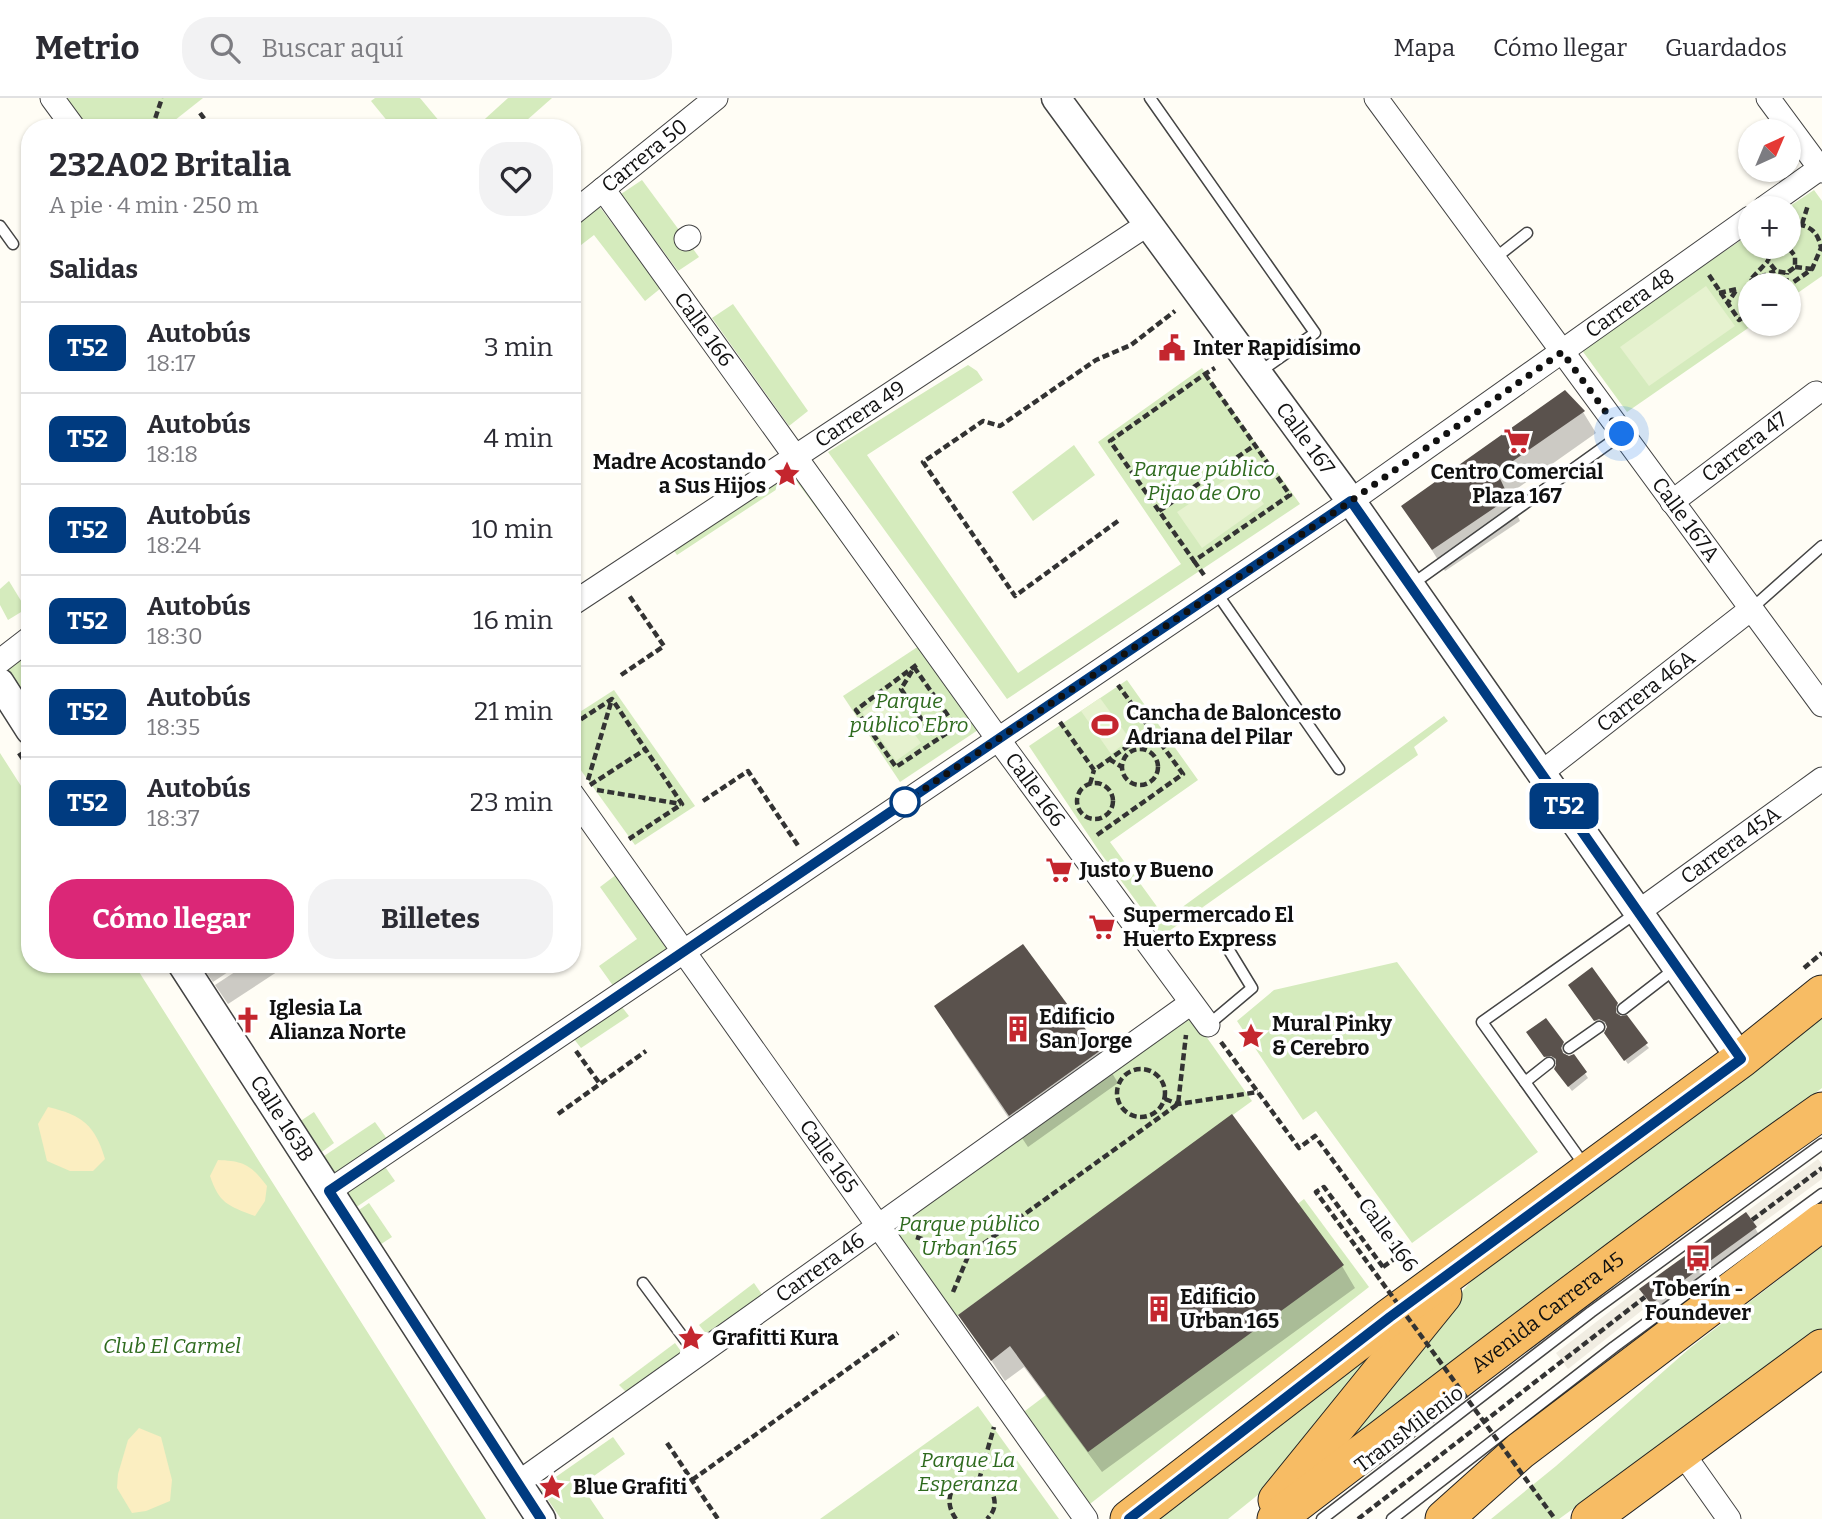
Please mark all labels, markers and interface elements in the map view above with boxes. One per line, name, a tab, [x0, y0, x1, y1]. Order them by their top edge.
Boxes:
search box	[182, 17, 672, 80]
text: Metrio	[35, 28, 140, 68]
icon: search	[206, 29, 244, 67]
text: Buscar aquí	[262, 33, 403, 64]
text: Mapa	[1394, 34, 1455, 62]
text: Cómo llegar	[1493, 34, 1627, 62]
text: Guardados	[1665, 34, 1787, 62]
street label: Carrera 50	[596, 113, 693, 198]
north arrow	[1738, 119, 1801, 182]
map controls	[1738, 119, 1801, 336]
button: heart	[479, 142, 553, 216]
text: 232A02 Britalia	[49, 145, 291, 185]
text: A pie · 4 min · 250 m	[49, 191, 259, 219]
button: +	[1738, 196, 1801, 259]
text: Salidas	[49, 254, 138, 285]
street label: Carrera 48	[1580, 263, 1679, 344]
button: −	[1738, 273, 1801, 336]
street label: Calle 166	[668, 287, 739, 372]
text: Autobús	[147, 318, 251, 349]
text: 3 min	[484, 332, 553, 363]
public building icon: Inter Rapidísimo	[1157, 333, 1187, 363]
text: T52	[67, 334, 108, 362]
place label: Inter Rapidísimo	[1193, 335, 1361, 361]
text: 18:17	[147, 349, 196, 377]
street label: Carrera 49	[810, 375, 910, 453]
street label: Calle 167	[1270, 397, 1341, 480]
street label: Carrera 47	[1697, 406, 1793, 488]
text: Autobús	[147, 409, 251, 440]
your location	[1604, 416, 1639, 451]
text: 4 min	[484, 423, 553, 454]
text: T52	[67, 425, 108, 453]
supermarket icon: Centro Comercial Plaza 167	[1502, 426, 1532, 456]
text: 18:18	[147, 440, 198, 468]
place label: Madre Acostando a Sus Hijos	[593, 449, 766, 499]
park label: Parque público Pijao de Oro	[1133, 456, 1275, 506]
place icon: Madre Acostando a Sus Hijos	[772, 459, 802, 489]
place label: Centro Comercial Plaza 167	[1430, 459, 1604, 509]
street label: Calle 167A	[1646, 472, 1725, 567]
text: Autobús	[147, 500, 251, 531]
text: 10 min	[472, 514, 553, 545]
text: T52	[67, 516, 108, 544]
text: 18:24	[147, 531, 201, 559]
text: Autobús	[147, 591, 251, 622]
text: 16 min	[473, 605, 553, 636]
text: T52	[67, 607, 108, 635]
text: 18:30	[147, 622, 203, 650]
street label: Carrera 46A	[1591, 645, 1700, 738]
text: Autobús	[147, 682, 251, 713]
park label: Parque público Ebro	[848, 688, 968, 738]
text: 21 min	[474, 696, 553, 727]
text: T52	[67, 698, 108, 726]
place label: Cancha de Baloncesto Adriana del Pilar	[1126, 700, 1341, 750]
sports icon: Cancha de Baloncesto Adriana del Pilar	[1090, 710, 1120, 740]
text: 18:35	[147, 713, 200, 741]
street label: Calle 166	[999, 747, 1071, 832]
text: Autobús	[147, 773, 251, 804]
line badge: T52	[1524, 783, 1604, 829]
text: 23 min	[470, 787, 553, 818]
unlabelled marker	[890, 787, 920, 817]
text: T52	[67, 789, 108, 817]
text: T52	[1543, 792, 1585, 820]
street label: Carrera 45A	[1676, 800, 1785, 890]
text: 18:37	[147, 804, 200, 832]
supermarket icon: Justo y Bueno	[1044, 855, 1074, 885]
place label: Justo y Bueno	[1079, 857, 1214, 883]
button: Cómo llegar	[49, 879, 294, 959]
button: Billetes	[308, 879, 553, 959]
place label: Supermercado El Huerto Express	[1123, 902, 1294, 952]
supermarket icon: Supermercado El Huerto Express	[1087, 912, 1117, 942]
place label: Iglesia La Alianza Norte	[269, 995, 406, 1045]
place label: Edificio San Jorge	[1039, 1004, 1132, 1054]
church icon: Iglesia La Alianza Norte	[233, 1005, 263, 1035]
place label: Mural Pinky & Cerebro	[1272, 1011, 1392, 1061]
building icon: Edificio San Jorge	[1003, 1014, 1033, 1044]
place icon: Mural Pinky & Cerebro	[1236, 1021, 1266, 1051]
street label: Calle 163B	[244, 1070, 319, 1167]
street label: Calle 165	[794, 1114, 864, 1198]
street label: Calle 166	[1352, 1193, 1424, 1277]
park label: Parque público Urban 165	[898, 1211, 1040, 1261]
street label: Carrera 46	[771, 1227, 869, 1308]
bus stop icon: Toberín - Foundever	[1683, 1243, 1713, 1273]
street label: Avenida Carrera 45	[1466, 1246, 1629, 1379]
place label: Toberín - Foundever	[1645, 1276, 1751, 1326]
place label: Edificio Urban 165	[1180, 1284, 1279, 1334]
building icon: Edificio Urban 165	[1144, 1294, 1174, 1324]
place icon: Grafitti Kura	[676, 1323, 706, 1353]
place label: Grafitti Kura	[712, 1325, 839, 1351]
park label: Club El Carmel	[103, 1333, 241, 1359]
street label: TransMilenio	[1350, 1380, 1468, 1478]
park label: Parque La Esperanza	[918, 1447, 1018, 1497]
place icon: Blue Grafiti	[537, 1472, 567, 1502]
place label: Blue Grafiti	[573, 1474, 688, 1500]

